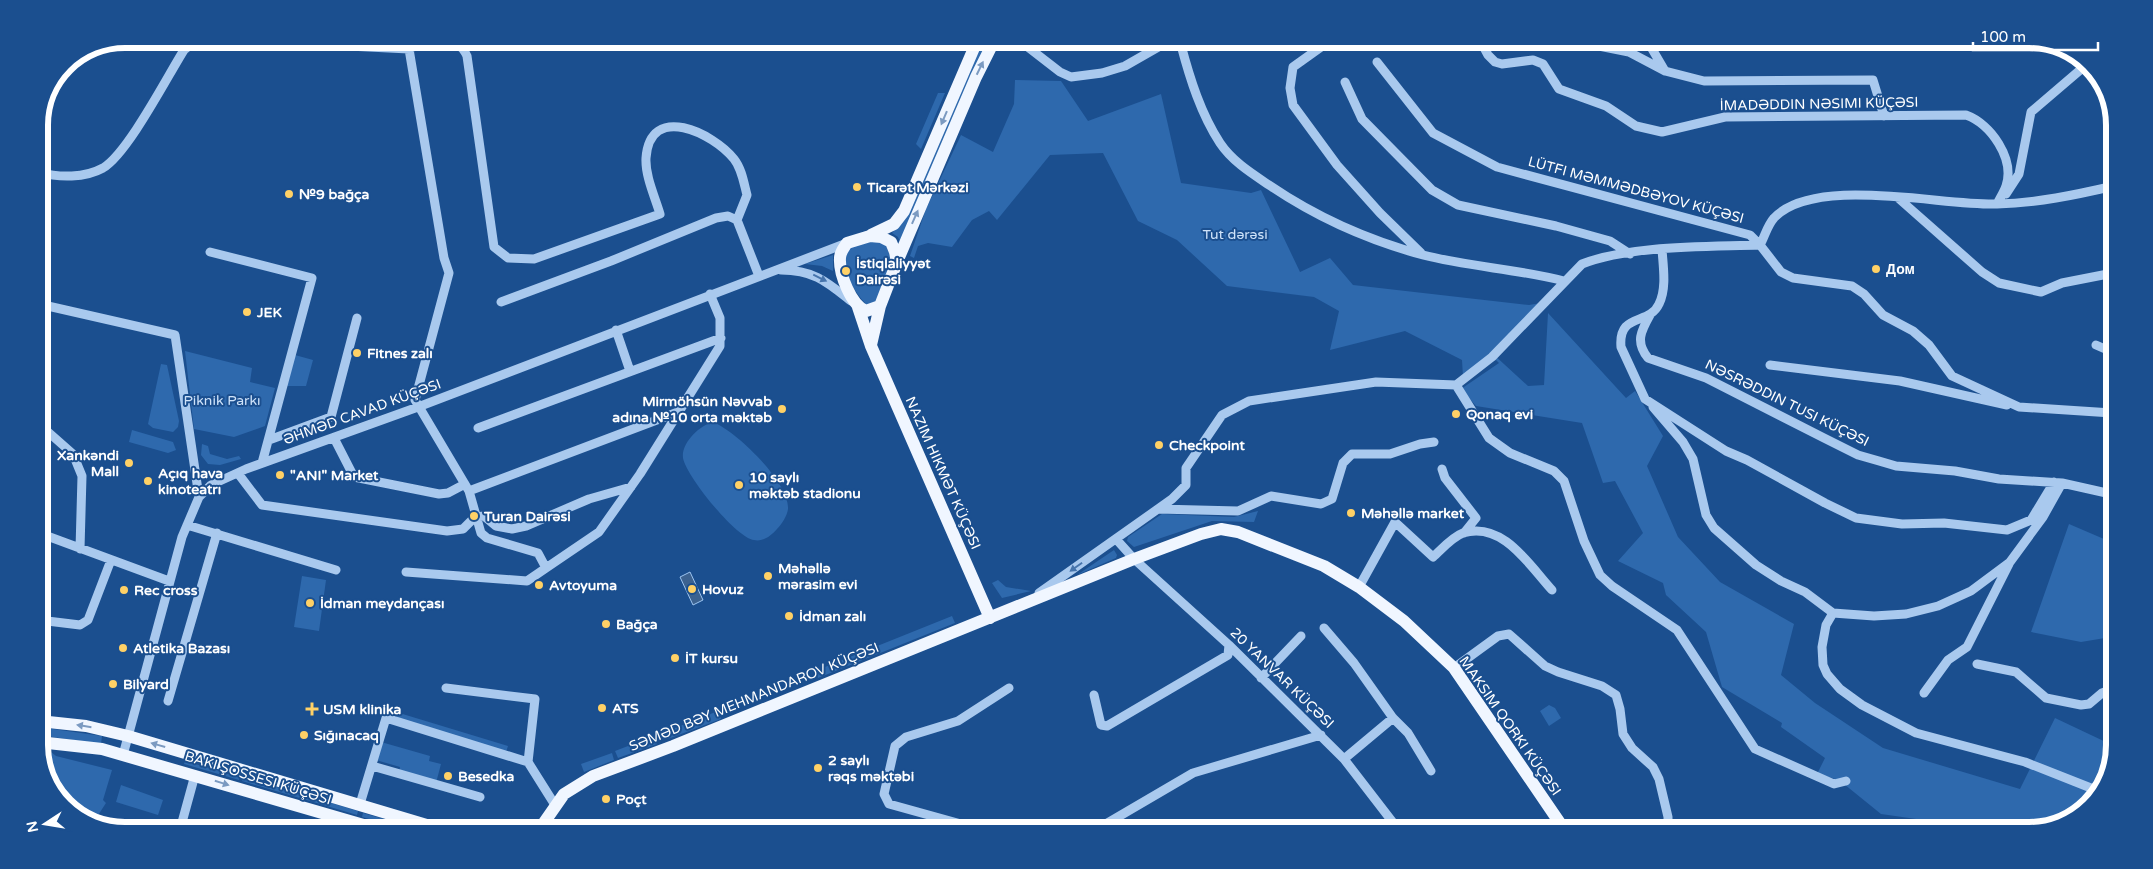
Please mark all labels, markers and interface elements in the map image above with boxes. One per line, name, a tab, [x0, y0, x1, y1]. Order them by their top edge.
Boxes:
scale bar	[1973, 20, 2098, 52]
text: 100 m	[1980, 28, 2026, 46]
one-way arrow	[977, 61, 985, 75]
street label: İMADƏDDIN NƏSIMI KÜÇƏSI	[1720, 94, 1918, 114]
one-way arrow	[940, 111, 948, 125]
street label: LÜTFI MƏMMƏDBƏYOV KÜÇƏSI	[1526, 153, 1746, 227]
place label: Ticarət Mərkəzi	[866, 179, 969, 196]
marker: Ticarət Mərkəzi	[851, 181, 863, 193]
place label: №9 bağça	[299, 186, 369, 203]
marker: №9 bağça	[283, 188, 295, 200]
one-way arrow	[911, 210, 919, 224]
park label: Tut dərəsi	[1202, 226, 1268, 243]
place label: İstiqlaliyyət Dairəsi	[856, 255, 931, 288]
place label: Дом	[1886, 261, 1915, 278]
marker: Дом	[1870, 263, 1882, 275]
marker: İstiqlaliyyət Dairəsi	[840, 265, 852, 277]
one-way arrow	[813, 274, 827, 282]
place label: JEK	[256, 304, 282, 321]
marker: JEK	[241, 306, 253, 318]
place label: Fitnes zalı	[367, 345, 433, 362]
marker: Fitnes zalı	[351, 347, 363, 359]
street label: NƏSRƏDDIN TUSI KÜÇƏSI	[1702, 356, 1872, 450]
street label: ƏHMƏD CAVAD KÜÇƏSI	[281, 375, 443, 449]
park label: Piknik Parkı	[183, 392, 261, 409]
place label: Mirmöhsün Nəvvab adına №10 orta məktəb	[612, 393, 772, 426]
street label: NAZIM HIKMƏT KÜÇƏSI	[902, 394, 984, 552]
marker: Mirmöhsün Nəvvab adına №10 orta məktəb	[776, 403, 788, 415]
place label: Qonaq evi	[1466, 406, 1533, 423]
marker: Qonaq evi	[1450, 408, 1462, 420]
place label: Checkpoint	[1169, 437, 1245, 454]
marker: Checkpoint	[1153, 439, 1165, 451]
place label: Xankəndi Mall	[57, 447, 119, 480]
marker: Xankəndi Mall	[123, 457, 135, 469]
place label: Açıq hava kinoteatrı	[158, 465, 223, 498]
place label: "ANI" Market	[290, 467, 379, 484]
marker: "ANI" Market	[274, 469, 286, 481]
place label: 10 saylı məktəb stadionu	[749, 469, 861, 502]
marker: Açıq hava kinoteatrı	[142, 475, 154, 487]
marker: 10 saylı məktəb stadionu	[733, 479, 745, 491]
place label: Məhəllə market	[1361, 505, 1465, 522]
marker: Məhəllə market	[1345, 507, 1357, 519]
place label: Turan Dairəsi	[483, 508, 571, 525]
marker: Turan Dairəsi	[468, 510, 480, 522]
place label: Məhəllə mərasim evi	[778, 560, 857, 593]
one-way arrow	[1069, 562, 1083, 572]
marker: Məhəllə mərasim evi	[762, 570, 774, 582]
place label: Avtoyuma	[549, 577, 617, 594]
marker: Avtoyuma	[533, 579, 545, 591]
place label: Hovuz	[702, 581, 744, 598]
place label: Rec cross	[134, 582, 198, 599]
marker: Hovuz	[686, 583, 698, 595]
marker: Rec cross	[118, 584, 130, 596]
place label: İdman meydançası	[320, 595, 444, 612]
marker: İdman meydançası	[304, 597, 316, 609]
place label: İdman zalı	[799, 608, 866, 625]
marker: İdman zalı	[783, 610, 795, 622]
place label: Bağça	[616, 616, 658, 633]
marker: Bağça	[600, 618, 612, 630]
street label: 20 YANVAR KÜÇƏSI	[1227, 624, 1337, 732]
street label: SƏMƏD BƏY MEHMANDAROV KÜÇƏSI	[627, 639, 881, 755]
place label: Atletika Bazası	[133, 640, 230, 657]
marker: Atletika Bazası	[117, 642, 129, 654]
place label: İT kursu	[685, 650, 738, 667]
marker: İT kursu	[669, 652, 681, 664]
street label: MAKSIM QORKI KÜÇƏSI	[1455, 653, 1565, 799]
place label: Bilyard	[123, 676, 169, 693]
marker: Bilyard	[107, 678, 119, 690]
place label: ATS	[612, 700, 639, 717]
place label: USM klinika	[323, 701, 402, 718]
marker: USM klinika	[305, 702, 319, 716]
marker: ATS	[596, 702, 608, 714]
one-way arrow	[75, 722, 91, 730]
place label: Sığınacaq	[314, 727, 379, 744]
marker: Sığınacaq	[298, 729, 310, 741]
one-way arrow	[150, 741, 165, 749]
street label: BAKI ŞOSSESI KÜÇƏSI	[182, 748, 334, 808]
place label: 2 saylı rəqs məktəbi	[828, 752, 914, 785]
marker: 2 saylı rəqs məktəbi	[812, 762, 824, 774]
place label: Besedka	[458, 768, 515, 785]
marker: Besedka	[442, 770, 454, 782]
one-way arrow	[214, 779, 229, 787]
place label: Poçt	[616, 791, 647, 808]
marker: Poçt	[600, 793, 612, 805]
north arrow	[20, 799, 70, 849]
text: N	[23, 819, 42, 834]

